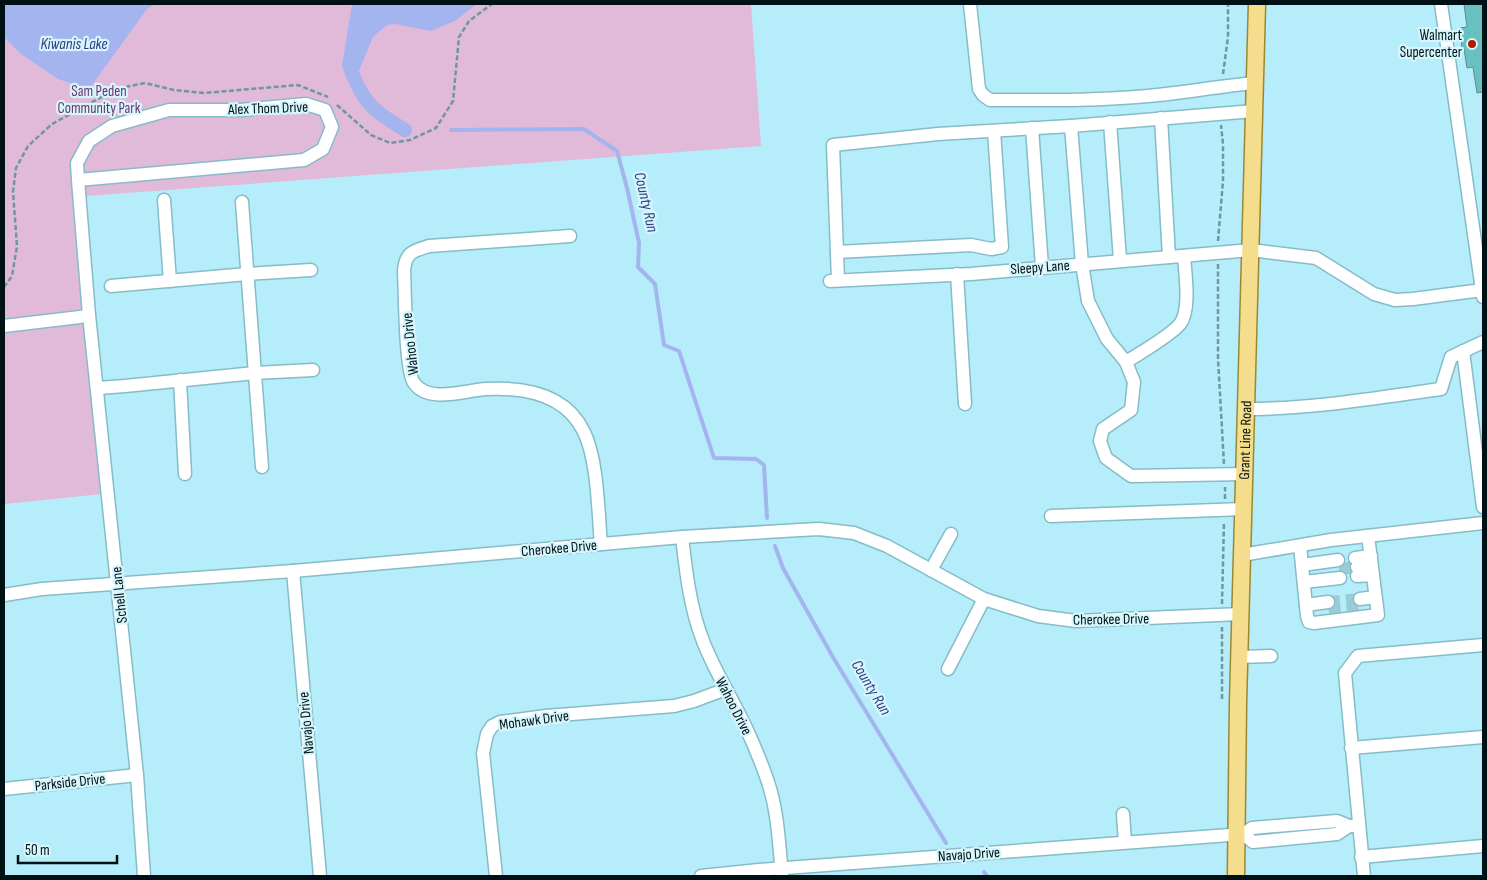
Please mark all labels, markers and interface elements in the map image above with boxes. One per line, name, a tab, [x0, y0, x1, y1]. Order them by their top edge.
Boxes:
place label: Walmart Supercenter	[1400, 26, 1463, 62]
water label: Kiwanis Lake	[40, 35, 108, 54]
marker: Walmart Supercenter	[1466, 38, 1478, 50]
park label: Sam Peden Community Park	[58, 82, 141, 118]
street label: Alex Thom Drive	[227, 98, 308, 119]
water label: County Run	[629, 170, 662, 235]
street label: Sleepy Lane	[1010, 256, 1070, 279]
street label: Wahoo Drive	[398, 312, 423, 376]
street label: Grant Line Road	[1235, 400, 1256, 480]
street label: Cherokee Drive	[520, 536, 598, 561]
street label: Schell Lane	[107, 566, 132, 624]
street label: Cherokee Drive	[1073, 609, 1149, 630]
water label: County Run	[847, 657, 895, 719]
street label: Wahoo Drive	[711, 674, 756, 738]
street label: Navajo Drive	[294, 691, 319, 755]
street label: Mohawk Drive	[498, 706, 570, 735]
street label: Parkside Drive	[34, 769, 106, 796]
scale bar	[18, 832, 116, 864]
text: 50 m	[25, 841, 50, 860]
street label: Navajo Drive	[937, 843, 1001, 866]

